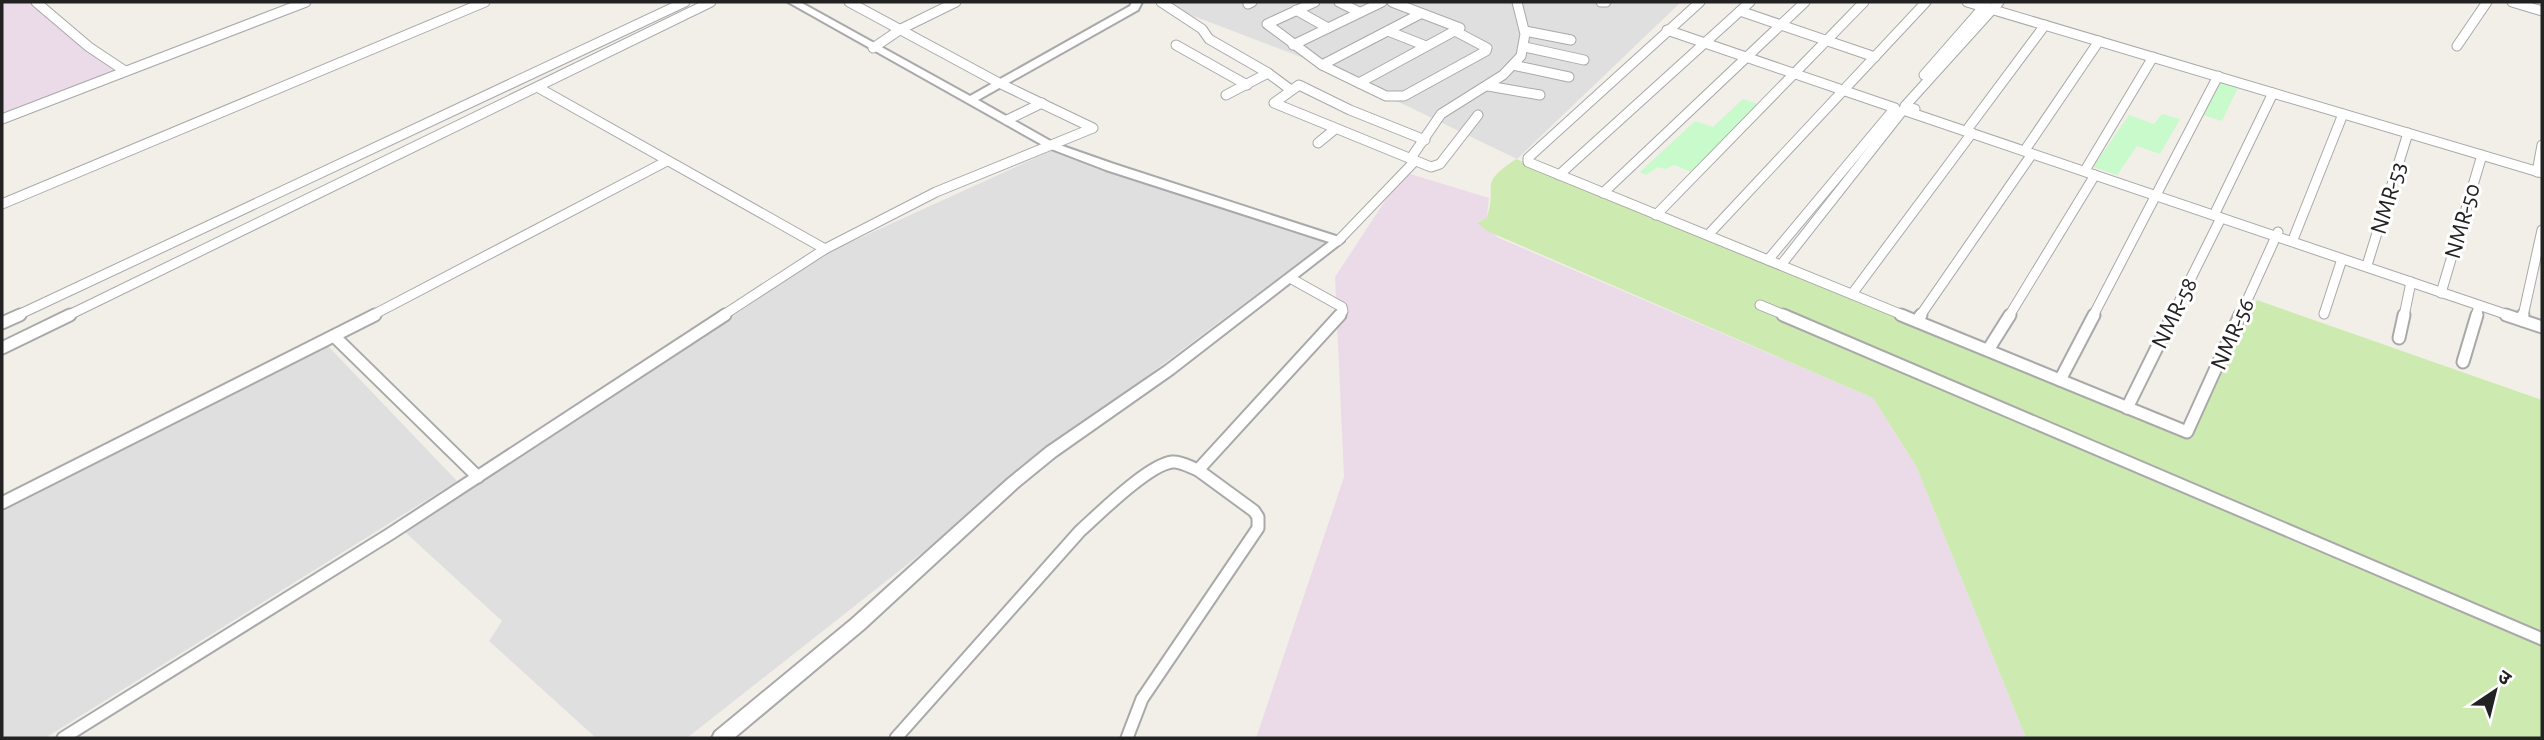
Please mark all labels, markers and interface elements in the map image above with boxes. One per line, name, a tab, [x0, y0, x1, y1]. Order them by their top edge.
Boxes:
street label: NMR-53	[2367, 159, 2411, 237]
street label: NMR-50	[2441, 181, 2485, 262]
street label: NMR-58	[2148, 274, 2202, 353]
street label: NMR-56	[2207, 295, 2259, 374]
north arrow	[2460, 656, 2530, 726]
text: उ	[2494, 667, 2515, 690]

